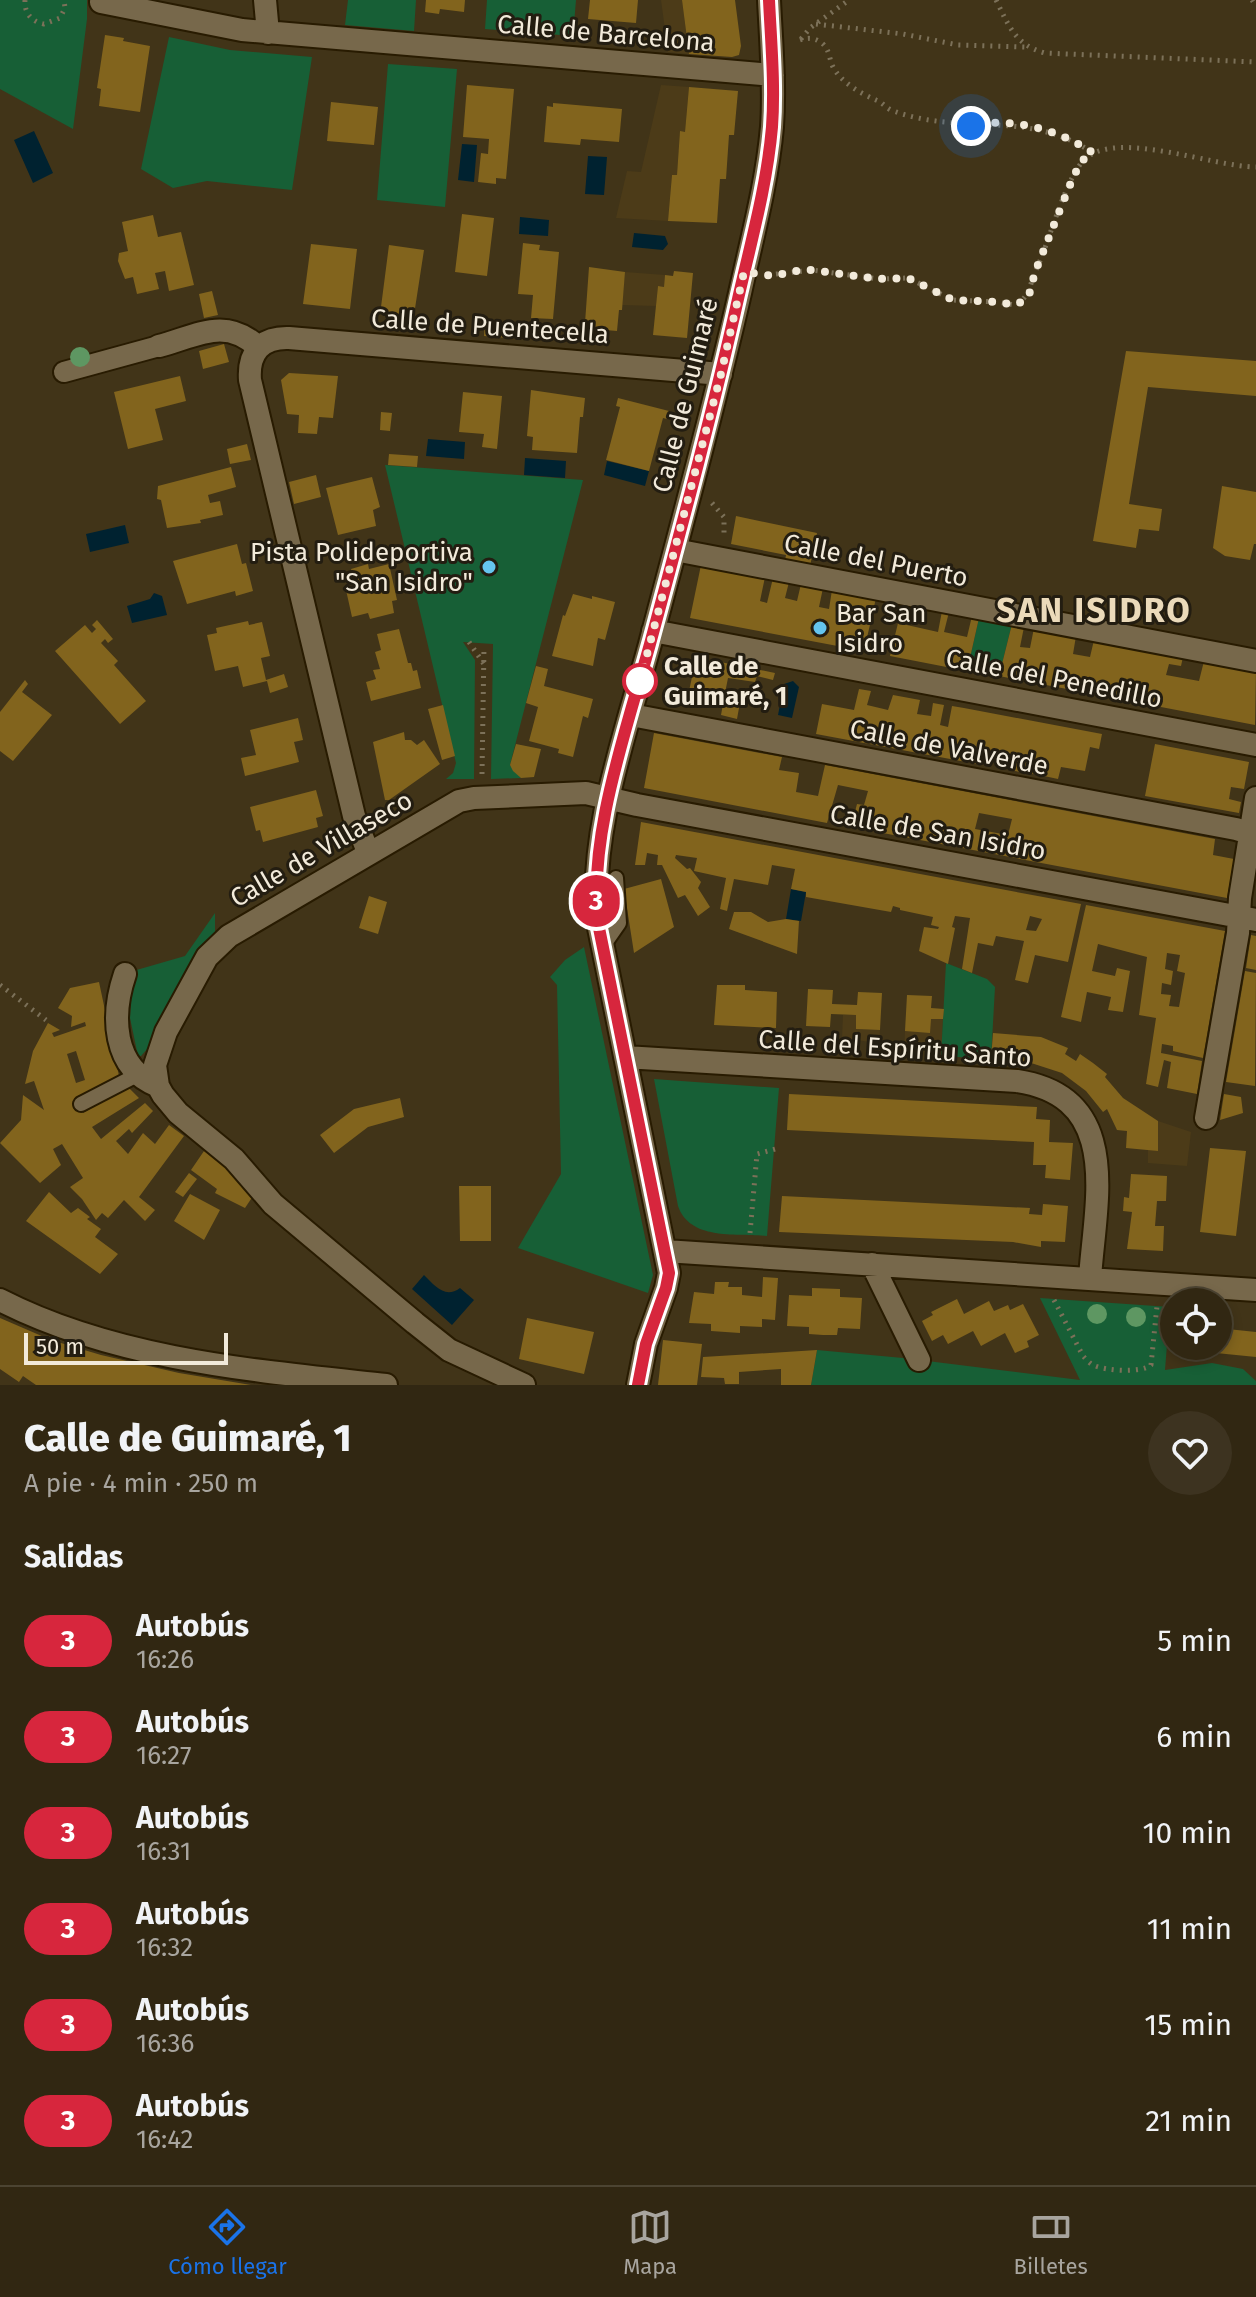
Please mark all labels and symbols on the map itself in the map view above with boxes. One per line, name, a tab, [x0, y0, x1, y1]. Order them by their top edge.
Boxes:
street label: Calle de Barcelona	[496, 9, 716, 58]
your location	[951, 106, 991, 146]
street label: Calle de Guimaré	[646, 294, 725, 496]
street label: Calle de Puentecella	[370, 303, 610, 350]
street label: Calle del Puerto	[781, 527, 970, 593]
place label: Pista Polideportiva "San Isidro"	[250, 537, 473, 598]
marker: Pista Polideportiva "San Isidro"	[480, 558, 498, 576]
district label: SAN ISIDRO	[996, 590, 1192, 631]
place label: Bar San Isidro	[836, 598, 926, 659]
marker: Bar San Isidro	[811, 619, 829, 637]
street label: Calle del Penedillo	[943, 642, 1165, 715]
place label: Calle de Guimaré, 1	[664, 651, 787, 712]
marker: Calle de Guimaré, 1	[623, 664, 657, 698]
street label: Calle de Valverde	[847, 713, 1051, 782]
street label: Calle de Villaseco	[225, 785, 418, 914]
street label: Calle de San Isidro	[828, 798, 1048, 867]
line badge: 3	[570, 875, 622, 927]
street label: Calle del Espíritu Santo	[757, 1023, 1033, 1074]
scale bar	[24, 1329, 228, 1365]

